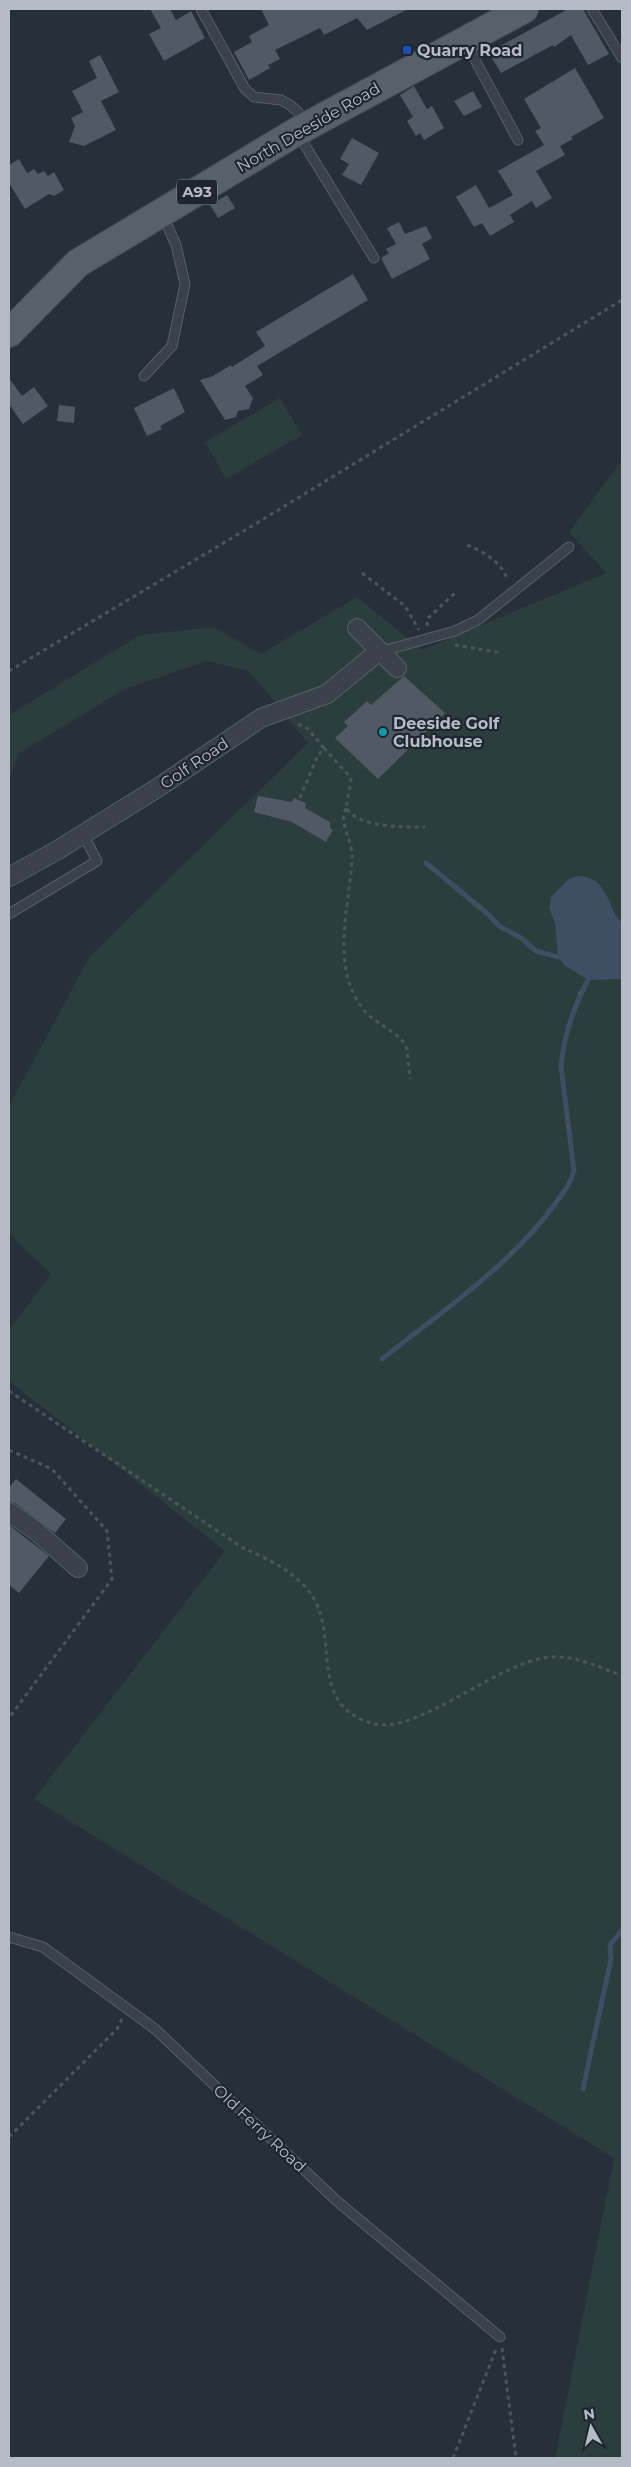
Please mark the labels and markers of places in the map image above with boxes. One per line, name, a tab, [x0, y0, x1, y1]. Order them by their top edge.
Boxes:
place label: Quarry Road	[417, 41, 522, 60]
marker: Quarry Road	[401, 44, 413, 56]
place label: Deeside Golf Clubhouse	[393, 714, 500, 751]
marker: Deeside Golf Clubhouse	[377, 726, 389, 738]

